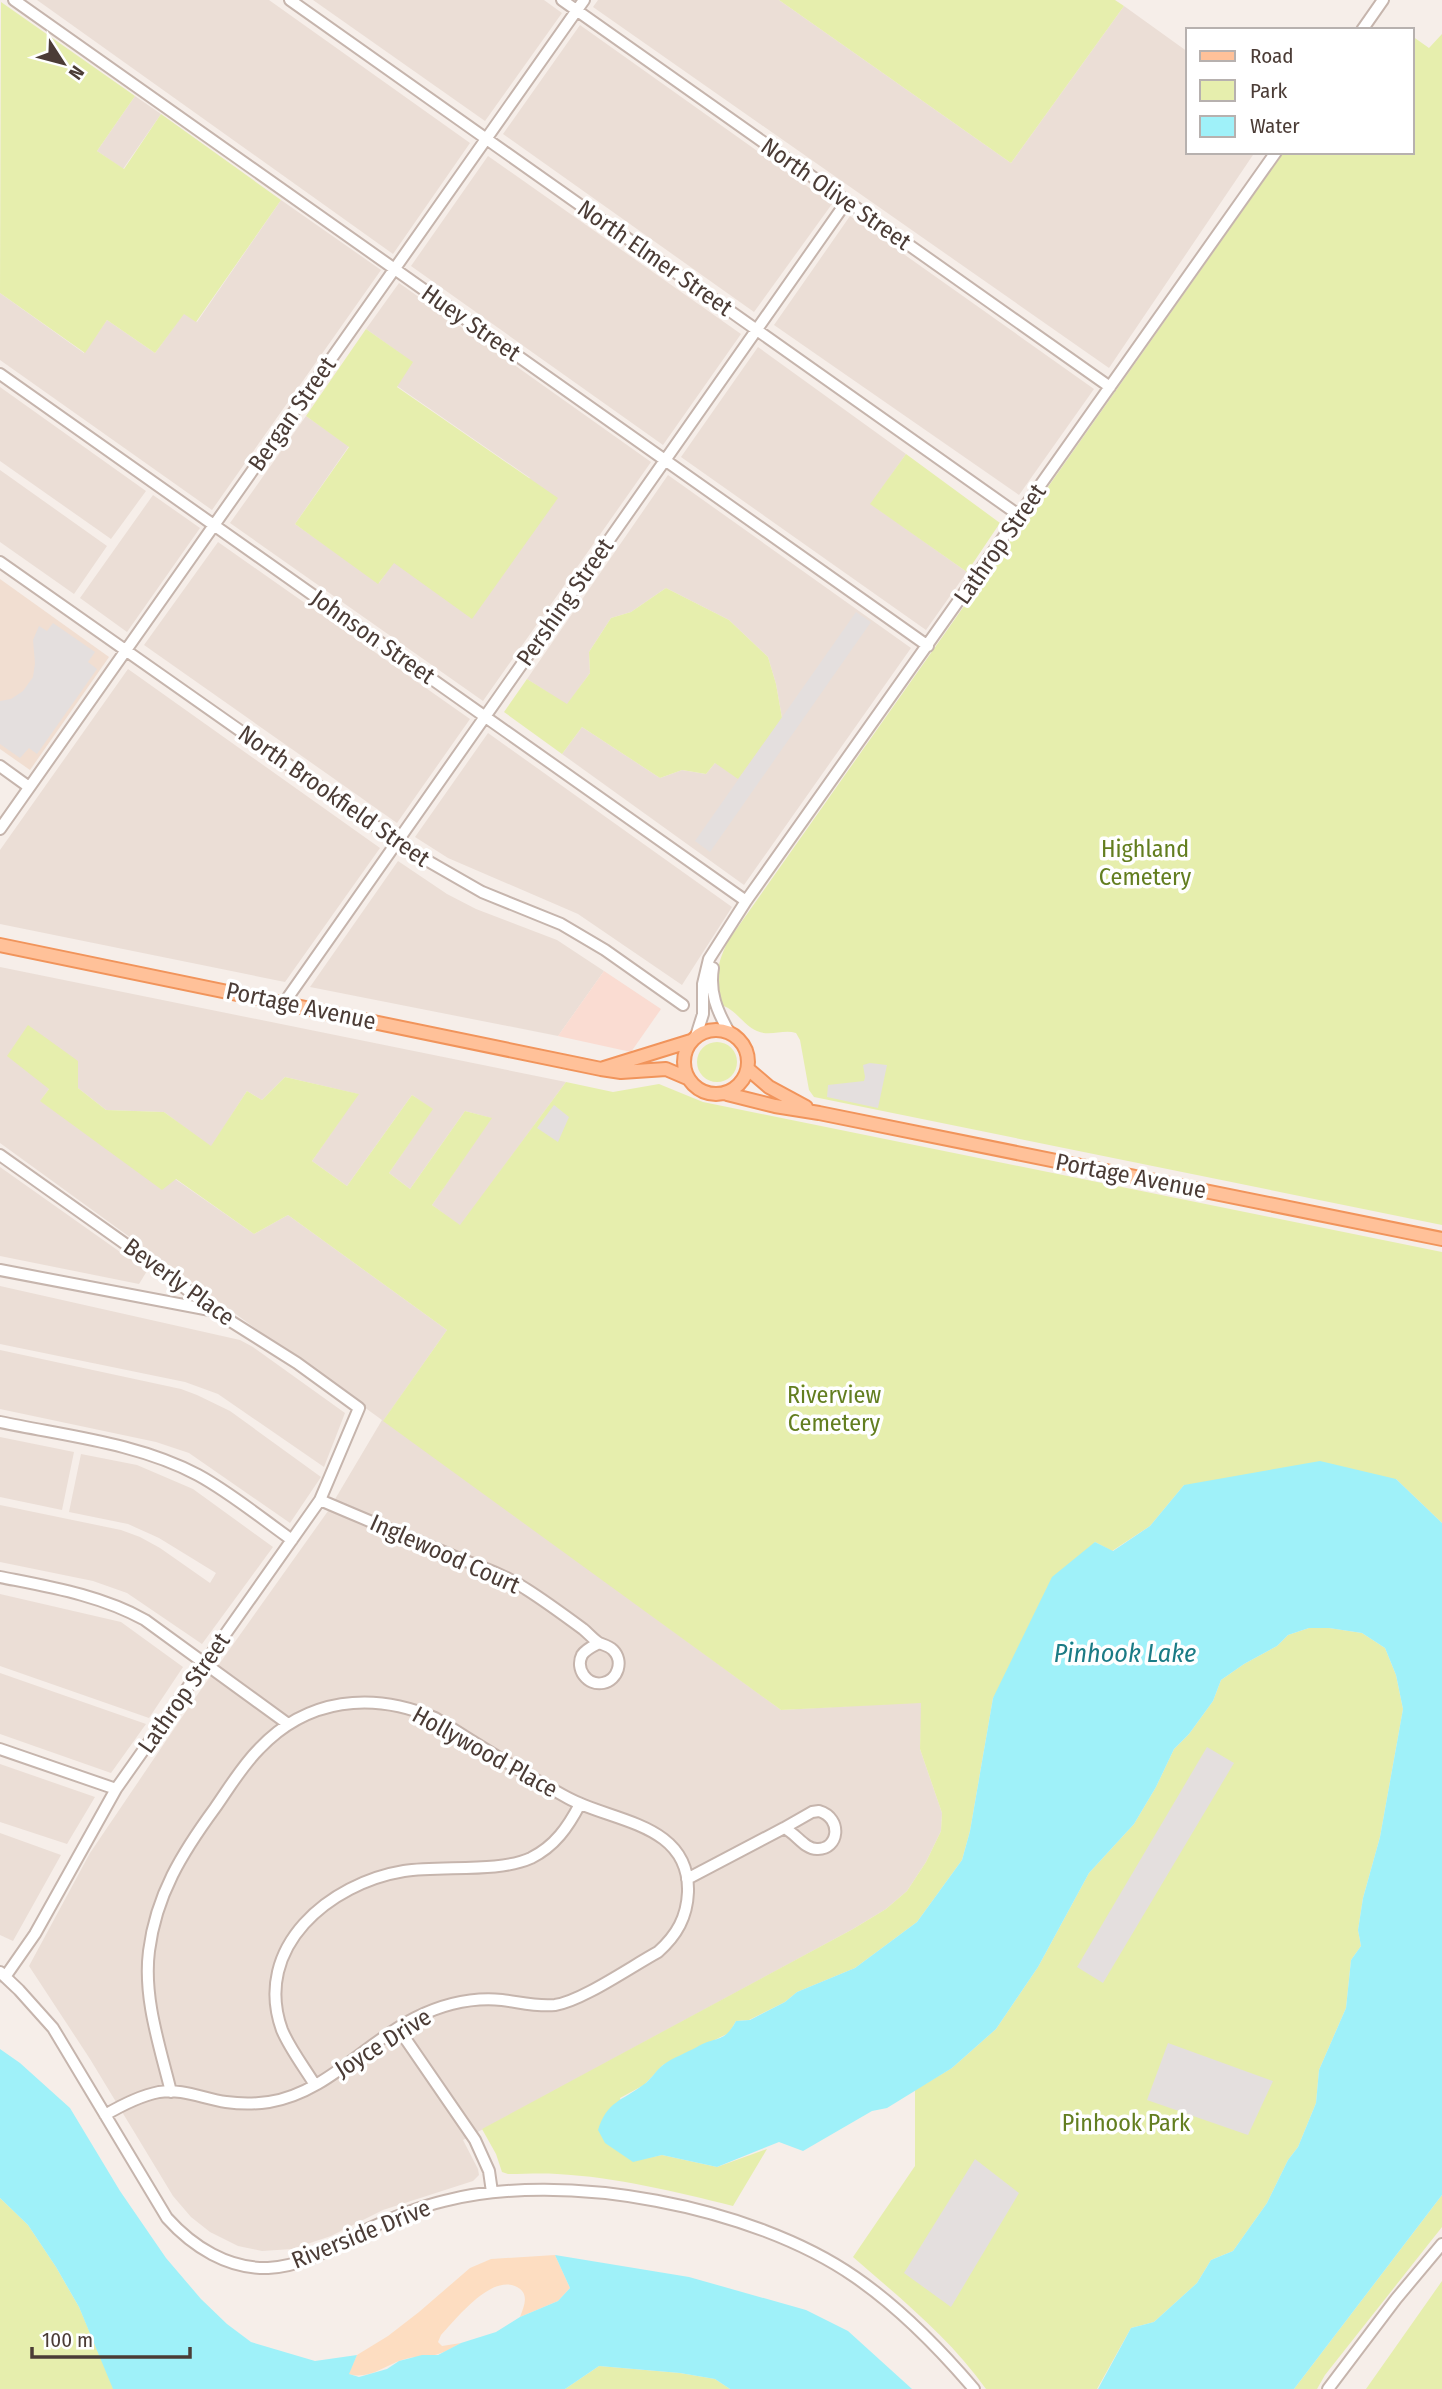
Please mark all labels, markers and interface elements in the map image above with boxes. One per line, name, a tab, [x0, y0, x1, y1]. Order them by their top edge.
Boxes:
north arrow	[28, 28, 98, 98]
legend	[1186, 28, 1414, 154]
text: Road	[1250, 43, 1294, 69]
text: N	[64, 61, 89, 84]
text: Park	[1250, 78, 1288, 104]
text: Water	[1250, 113, 1300, 139]
street label: North Olive Street	[756, 132, 916, 256]
street label: North Elmer Street	[572, 194, 738, 322]
street label: Huey Street	[416, 279, 526, 367]
street label: Bergan Street	[242, 351, 342, 476]
street label: Lathrop Street	[948, 478, 1052, 610]
street label: Pershing Street	[511, 533, 619, 671]
street label: Johnson Street	[306, 584, 440, 690]
street label: North Brookfield Street	[233, 719, 435, 873]
park label: Highland Cemetery	[1099, 835, 1191, 891]
street label: Portage Avenue	[223, 976, 379, 1036]
street label: Portage Avenue	[1053, 1148, 1209, 1204]
street label: Beverly Place	[118, 1232, 240, 1332]
park label: Riverview Cemetery	[787, 1381, 881, 1437]
street label: Inglewood Court	[366, 1508, 524, 1600]
street label: Lathrop Street	[132, 1627, 236, 1759]
water label: Pinhook Lake	[1054, 1638, 1196, 1669]
street label: Hollywood Place	[407, 1701, 563, 1803]
street label: Joyce Drive	[330, 2003, 436, 2083]
park label: Pinhook Park	[1062, 2109, 1191, 2137]
street label: Riverside Drive	[288, 2193, 434, 2275]
scale bar	[32, 2316, 189, 2360]
text: 100 m	[42, 2327, 93, 2353]

